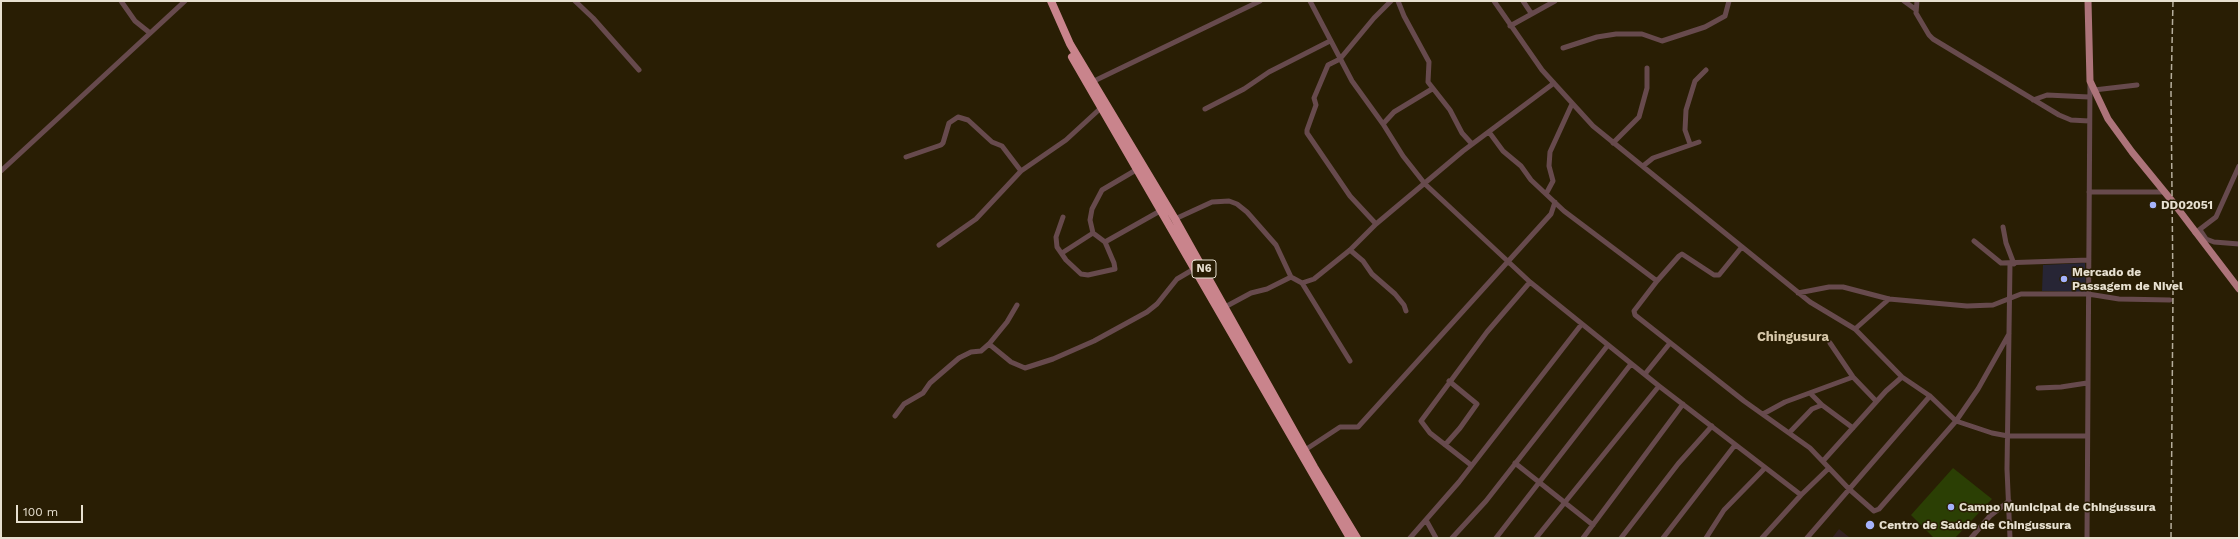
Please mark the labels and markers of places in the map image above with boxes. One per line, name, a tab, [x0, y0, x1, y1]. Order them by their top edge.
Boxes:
place label: DD02051	[2161, 198, 2213, 212]
marker: DD02051	[2148, 200, 2158, 210]
place label: Mercado de Passagem de Nivel	[2072, 265, 2183, 293]
marker: Mercado de Passagem de Nivel	[2059, 274, 2069, 284]
place label: Campo Municipal de Chingussura	[1959, 500, 2156, 514]
marker: Campo Municipal de Chingussura	[1946, 502, 1956, 512]
place label: Centro de Saúde de Chingussura	[1879, 518, 2071, 532]
marker: Centro de Saúde de Chingussura	[1864, 519, 1876, 531]

